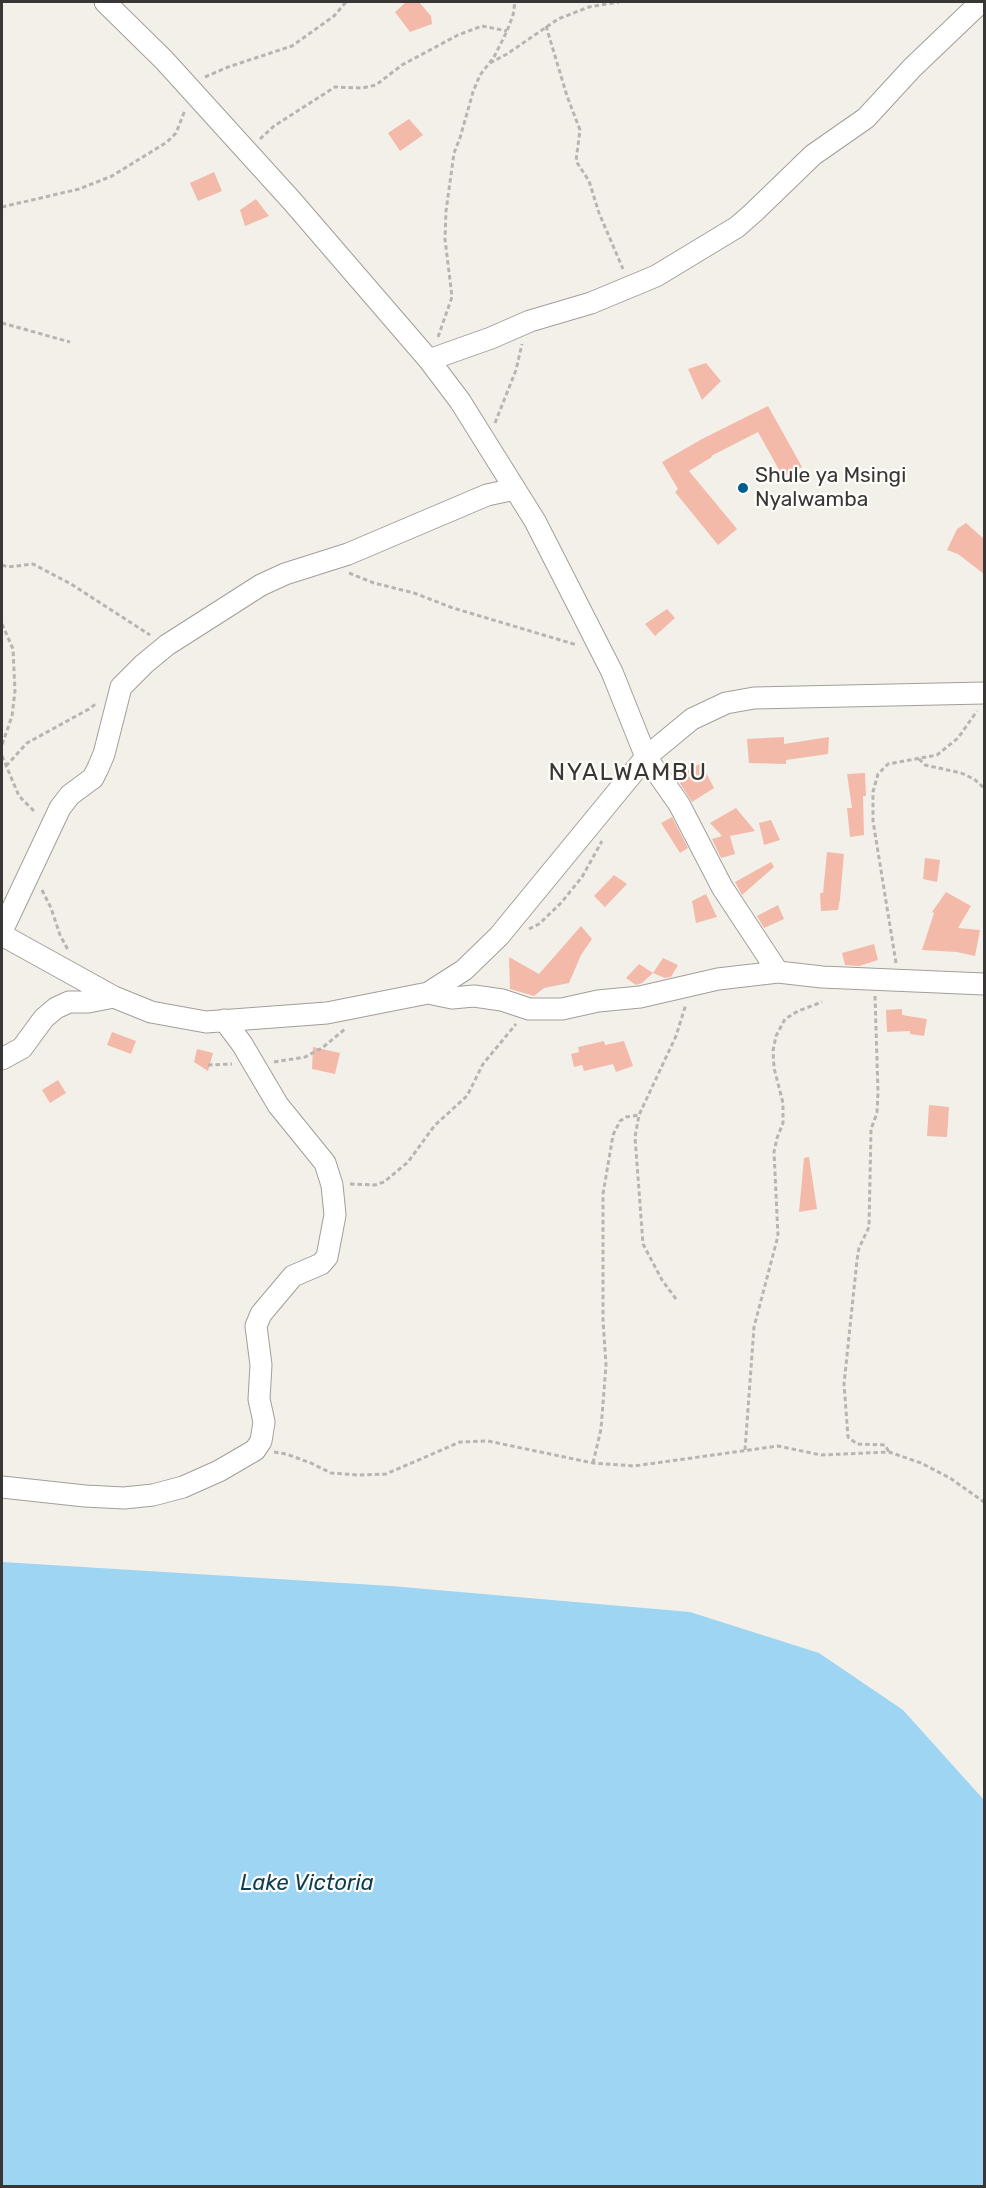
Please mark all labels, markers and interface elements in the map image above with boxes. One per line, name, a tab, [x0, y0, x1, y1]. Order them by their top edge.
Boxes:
place label: Shule ya Msingi Nyalwamba	[755, 463, 906, 513]
marker: Shule ya Msingi Nyalwamba	[736, 481, 750, 495]
district label: NYALWAMBU	[548, 759, 708, 787]
water label: Lake Victoria	[240, 1871, 374, 1897]

